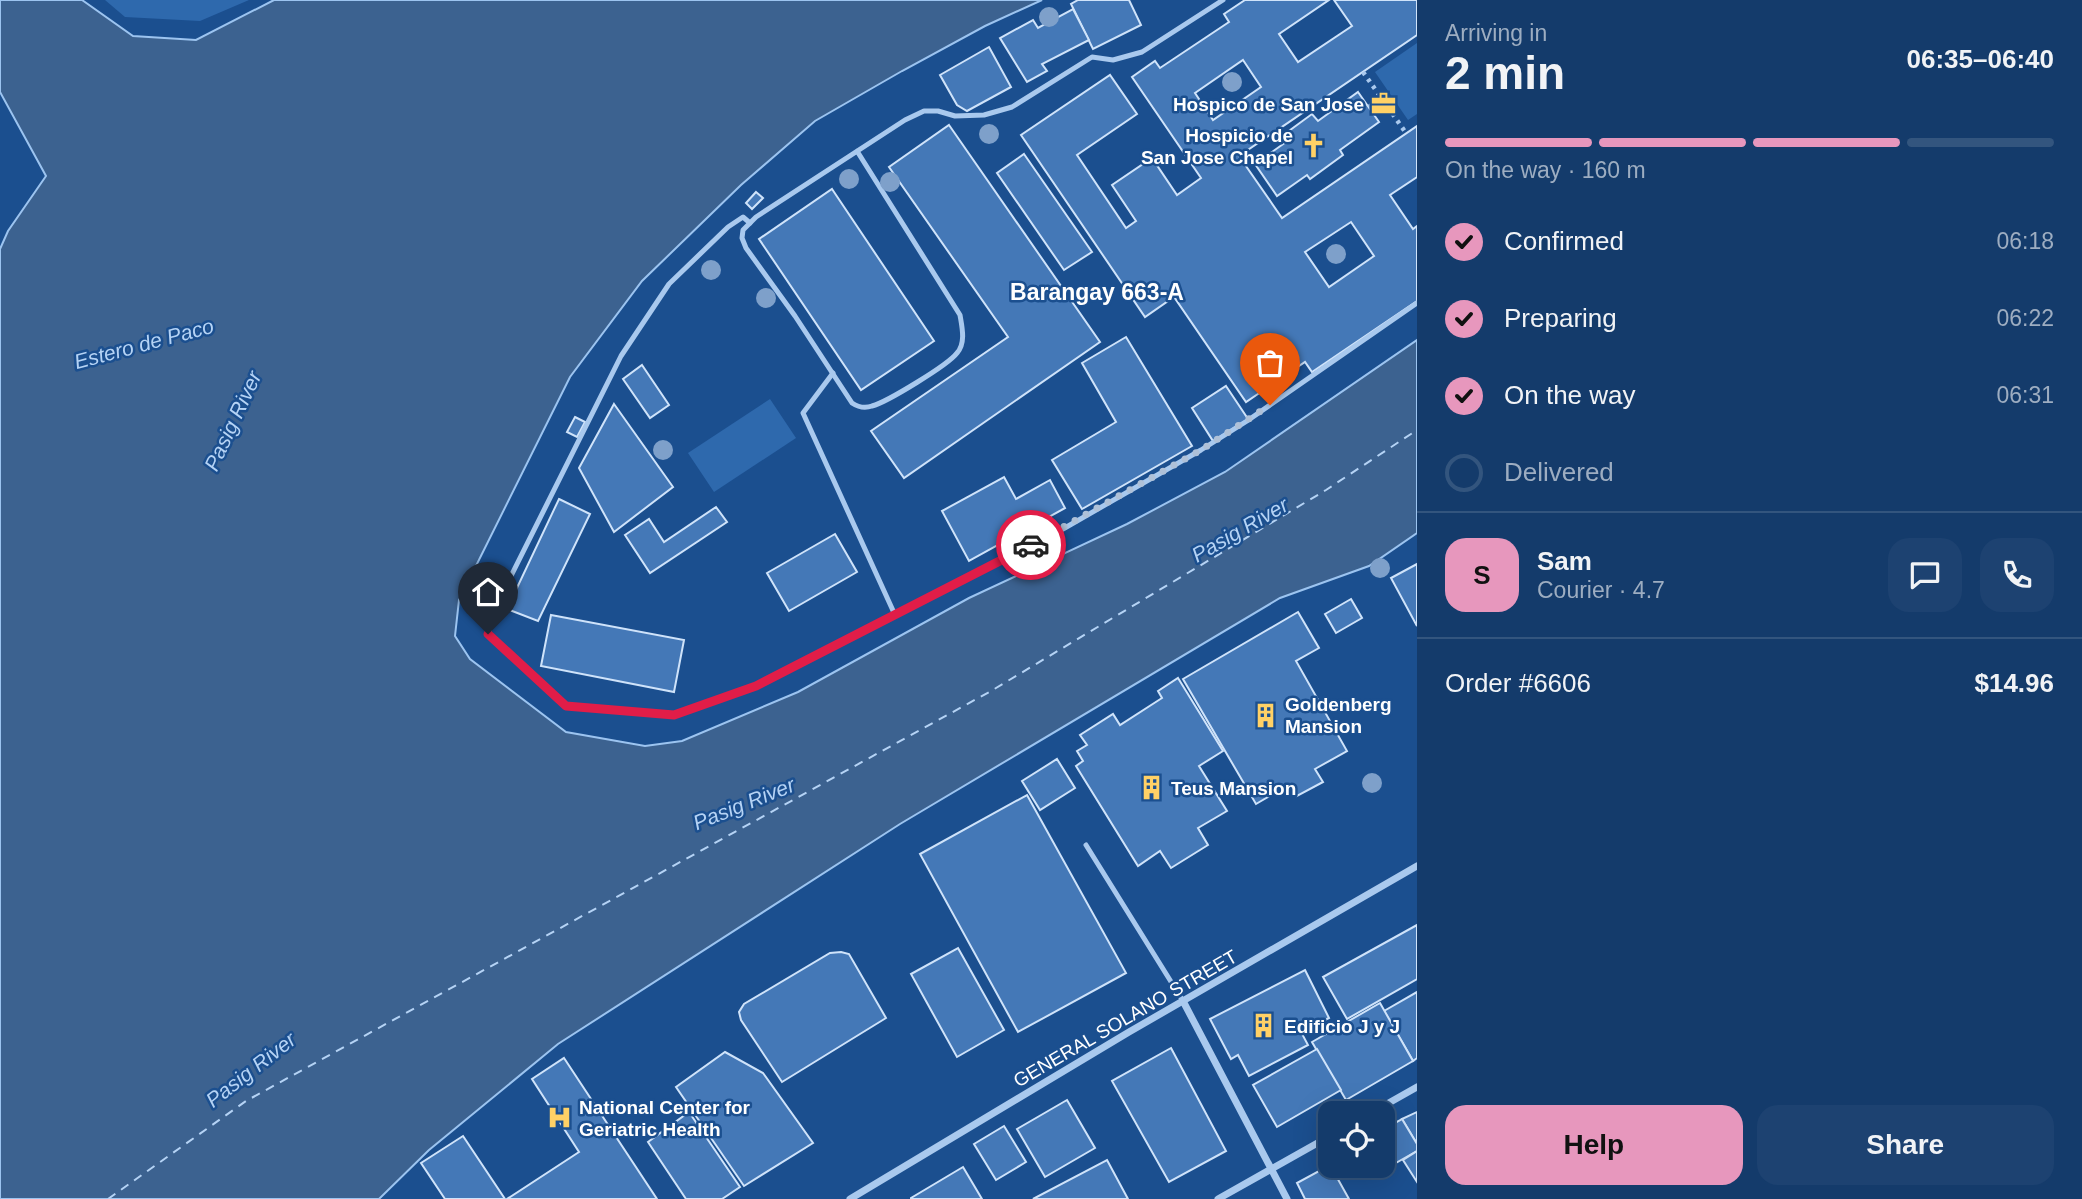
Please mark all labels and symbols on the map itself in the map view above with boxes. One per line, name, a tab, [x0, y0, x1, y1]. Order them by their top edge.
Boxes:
office icon: Hospico de San Jose	[1370, 90, 1398, 118]
place label: Hospico de San Jose	[1173, 94, 1364, 115]
place label: Hospicio de San Jose Chapel	[1141, 125, 1293, 168]
church icon: Hospicio de San Jose Chapel	[1299, 132, 1327, 160]
district label: Barangay 663-A	[1010, 279, 1184, 305]
water label: Estero de Paco	[72, 314, 216, 373]
pin	[1240, 333, 1300, 405]
water label: Pasig River	[199, 366, 266, 474]
water label: Pasig River	[1188, 492, 1293, 566]
courier	[996, 510, 1066, 580]
pin	[458, 562, 518, 634]
place label: Goldenberg Mansion	[1285, 694, 1392, 737]
building icon: Goldenberg Mansion	[1251, 701, 1279, 729]
water label: Pasig River	[690, 772, 799, 834]
building icon: Teus Mansion	[1137, 774, 1165, 802]
place label: Teus Mansion	[1171, 778, 1296, 799]
street label: GENERAL SOLANO STREET	[1010, 945, 1241, 1091]
building icon: Edificio J y J	[1250, 1012, 1278, 1040]
place label: Edificio J y J	[1284, 1016, 1400, 1037]
water label: Pasig River	[201, 1027, 301, 1112]
place label: National Center for Geriatric Health	[579, 1097, 751, 1140]
hospital icon: National Center for Geriatric Health	[545, 1104, 573, 1132]

